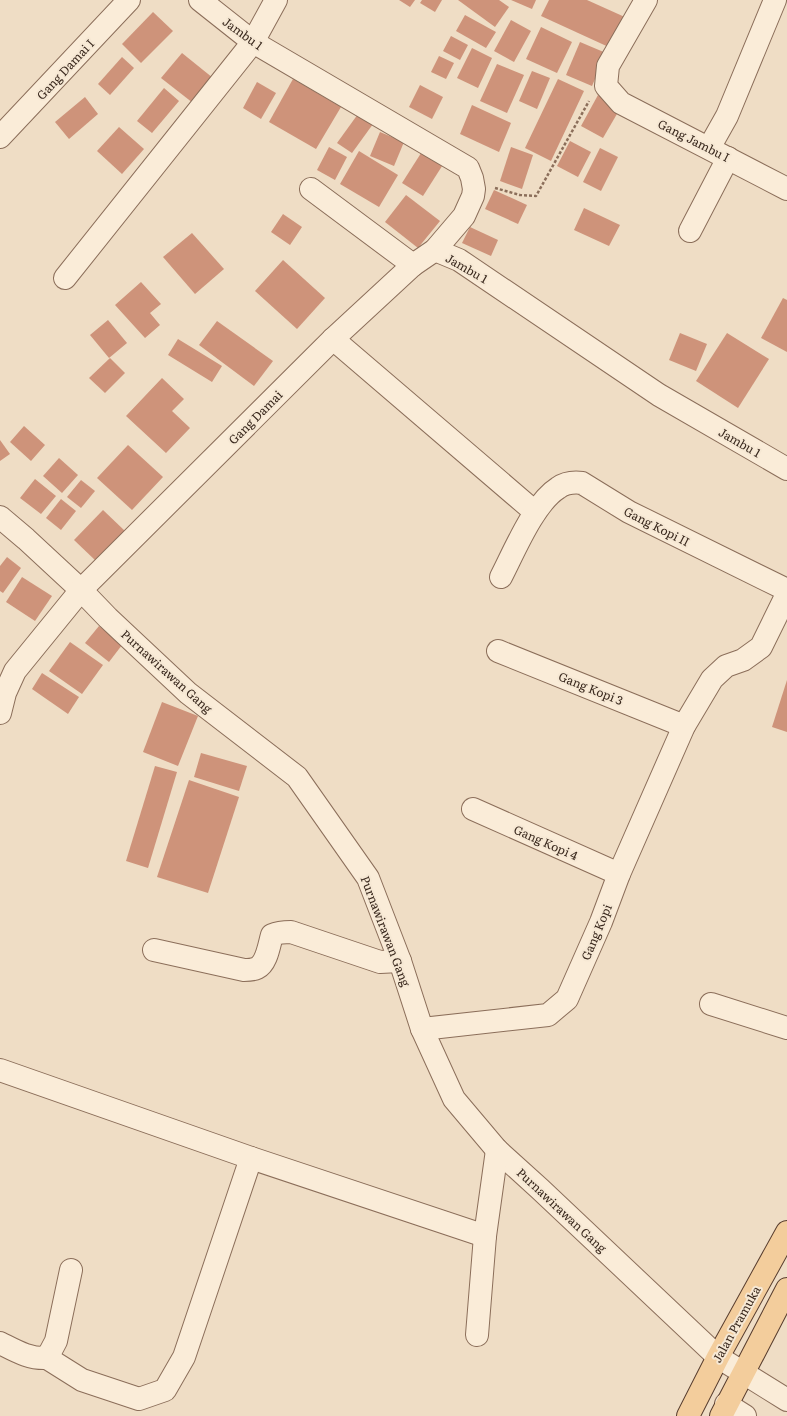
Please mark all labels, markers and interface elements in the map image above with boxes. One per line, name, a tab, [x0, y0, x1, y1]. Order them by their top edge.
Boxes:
street label: Jambu 1	[219, 12, 267, 54]
street label: Gang Damai I	[32, 35, 98, 103]
street label: Gang Jambu I	[655, 114, 733, 166]
street label: Jambu 1	[443, 249, 491, 287]
street label: Gang Damai	[224, 386, 286, 448]
street label: Jambu 1	[716, 423, 764, 461]
street label: Gang Kopi II	[621, 502, 693, 550]
street label: Purnawirawan Gang	[117, 625, 217, 717]
street label: Gang Kopi 3	[556, 667, 626, 709]
street label: Gang Kopi 4	[511, 820, 581, 864]
street label: Purnawirawan Gang	[357, 873, 416, 989]
street label: Gang Kopi	[576, 901, 616, 963]
street label: Purnawirawan Gang	[513, 1163, 611, 1257]
street label: Jalan Pramuka	[707, 1282, 765, 1366]

